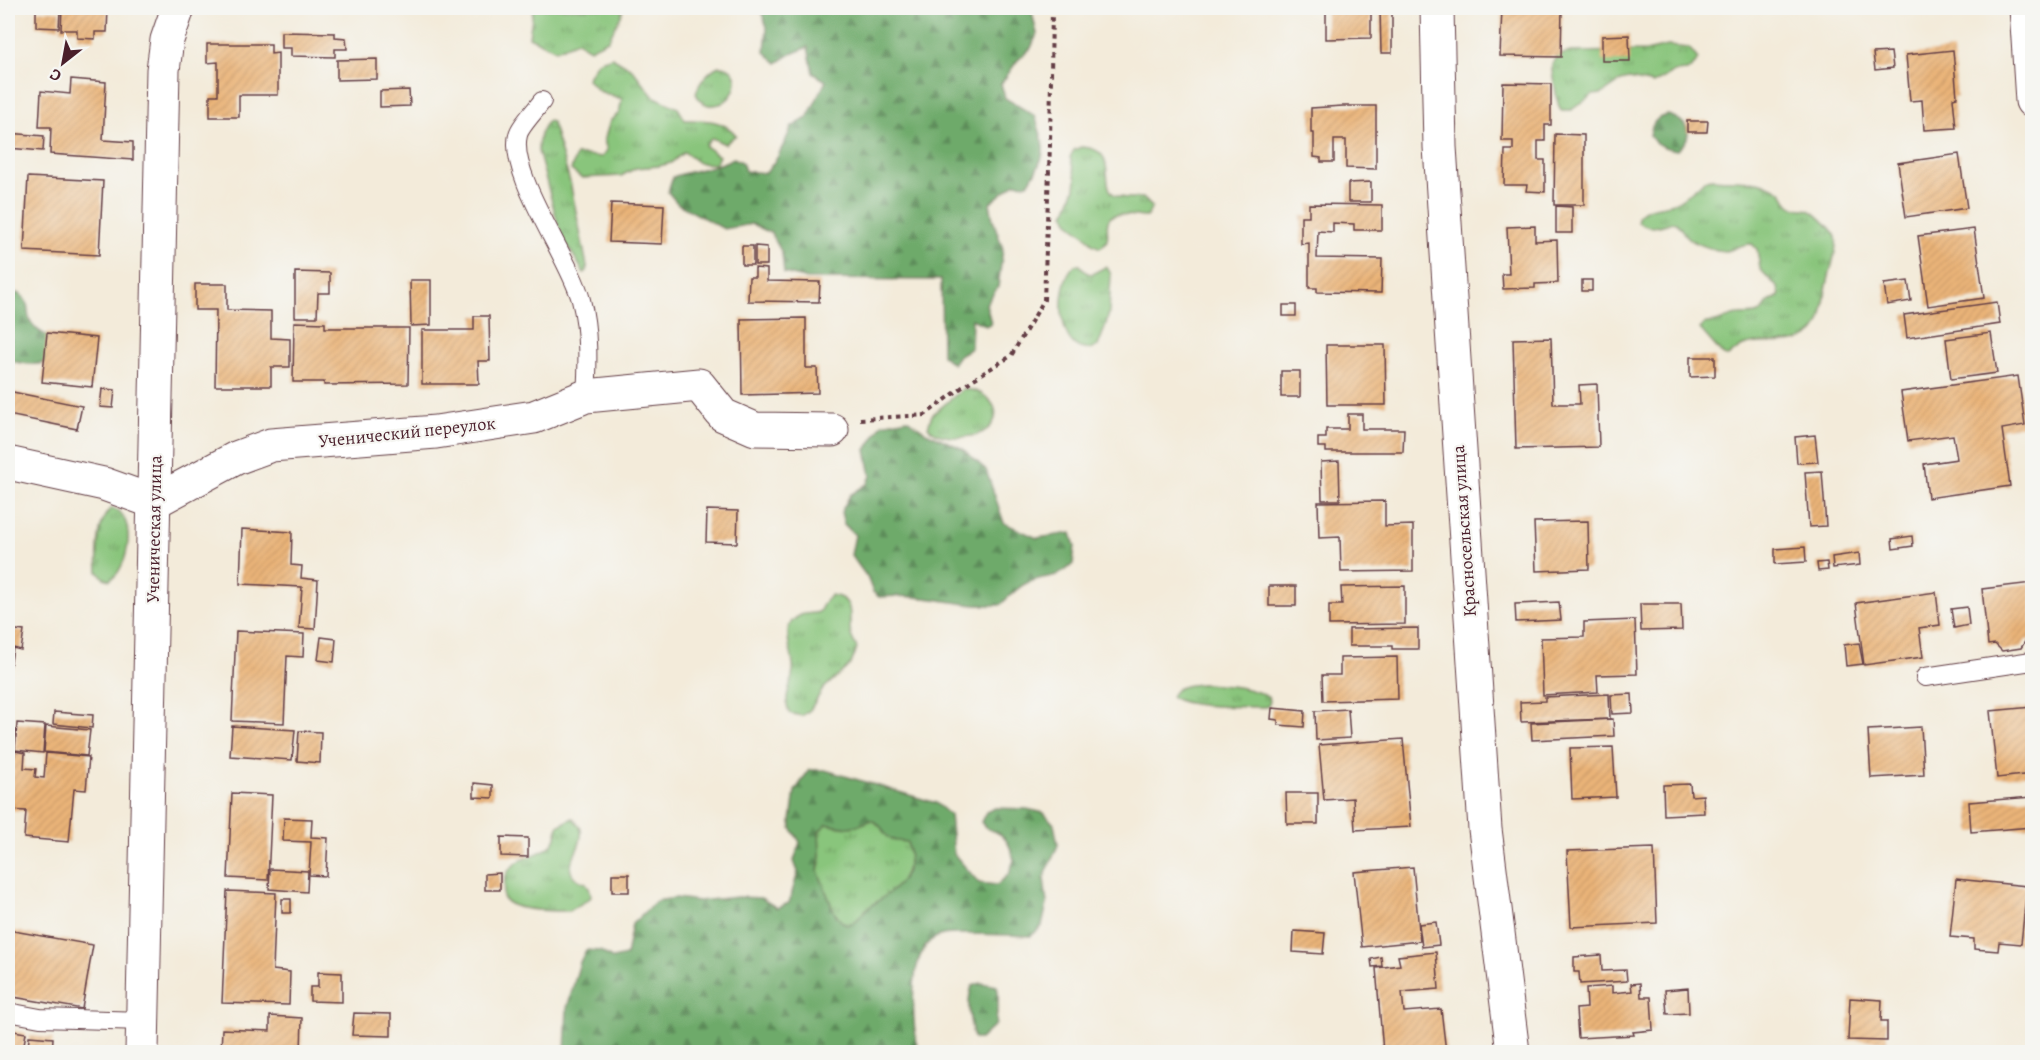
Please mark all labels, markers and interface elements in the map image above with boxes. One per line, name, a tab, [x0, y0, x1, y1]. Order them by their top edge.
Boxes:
north arrow	[33, 33, 93, 93]
text: С	[46, 63, 66, 87]
street label: Ученический переулок	[317, 411, 497, 453]
street label: Красносельская улица	[1446, 444, 1482, 618]
street label: Ученическая улица	[141, 454, 167, 603]

